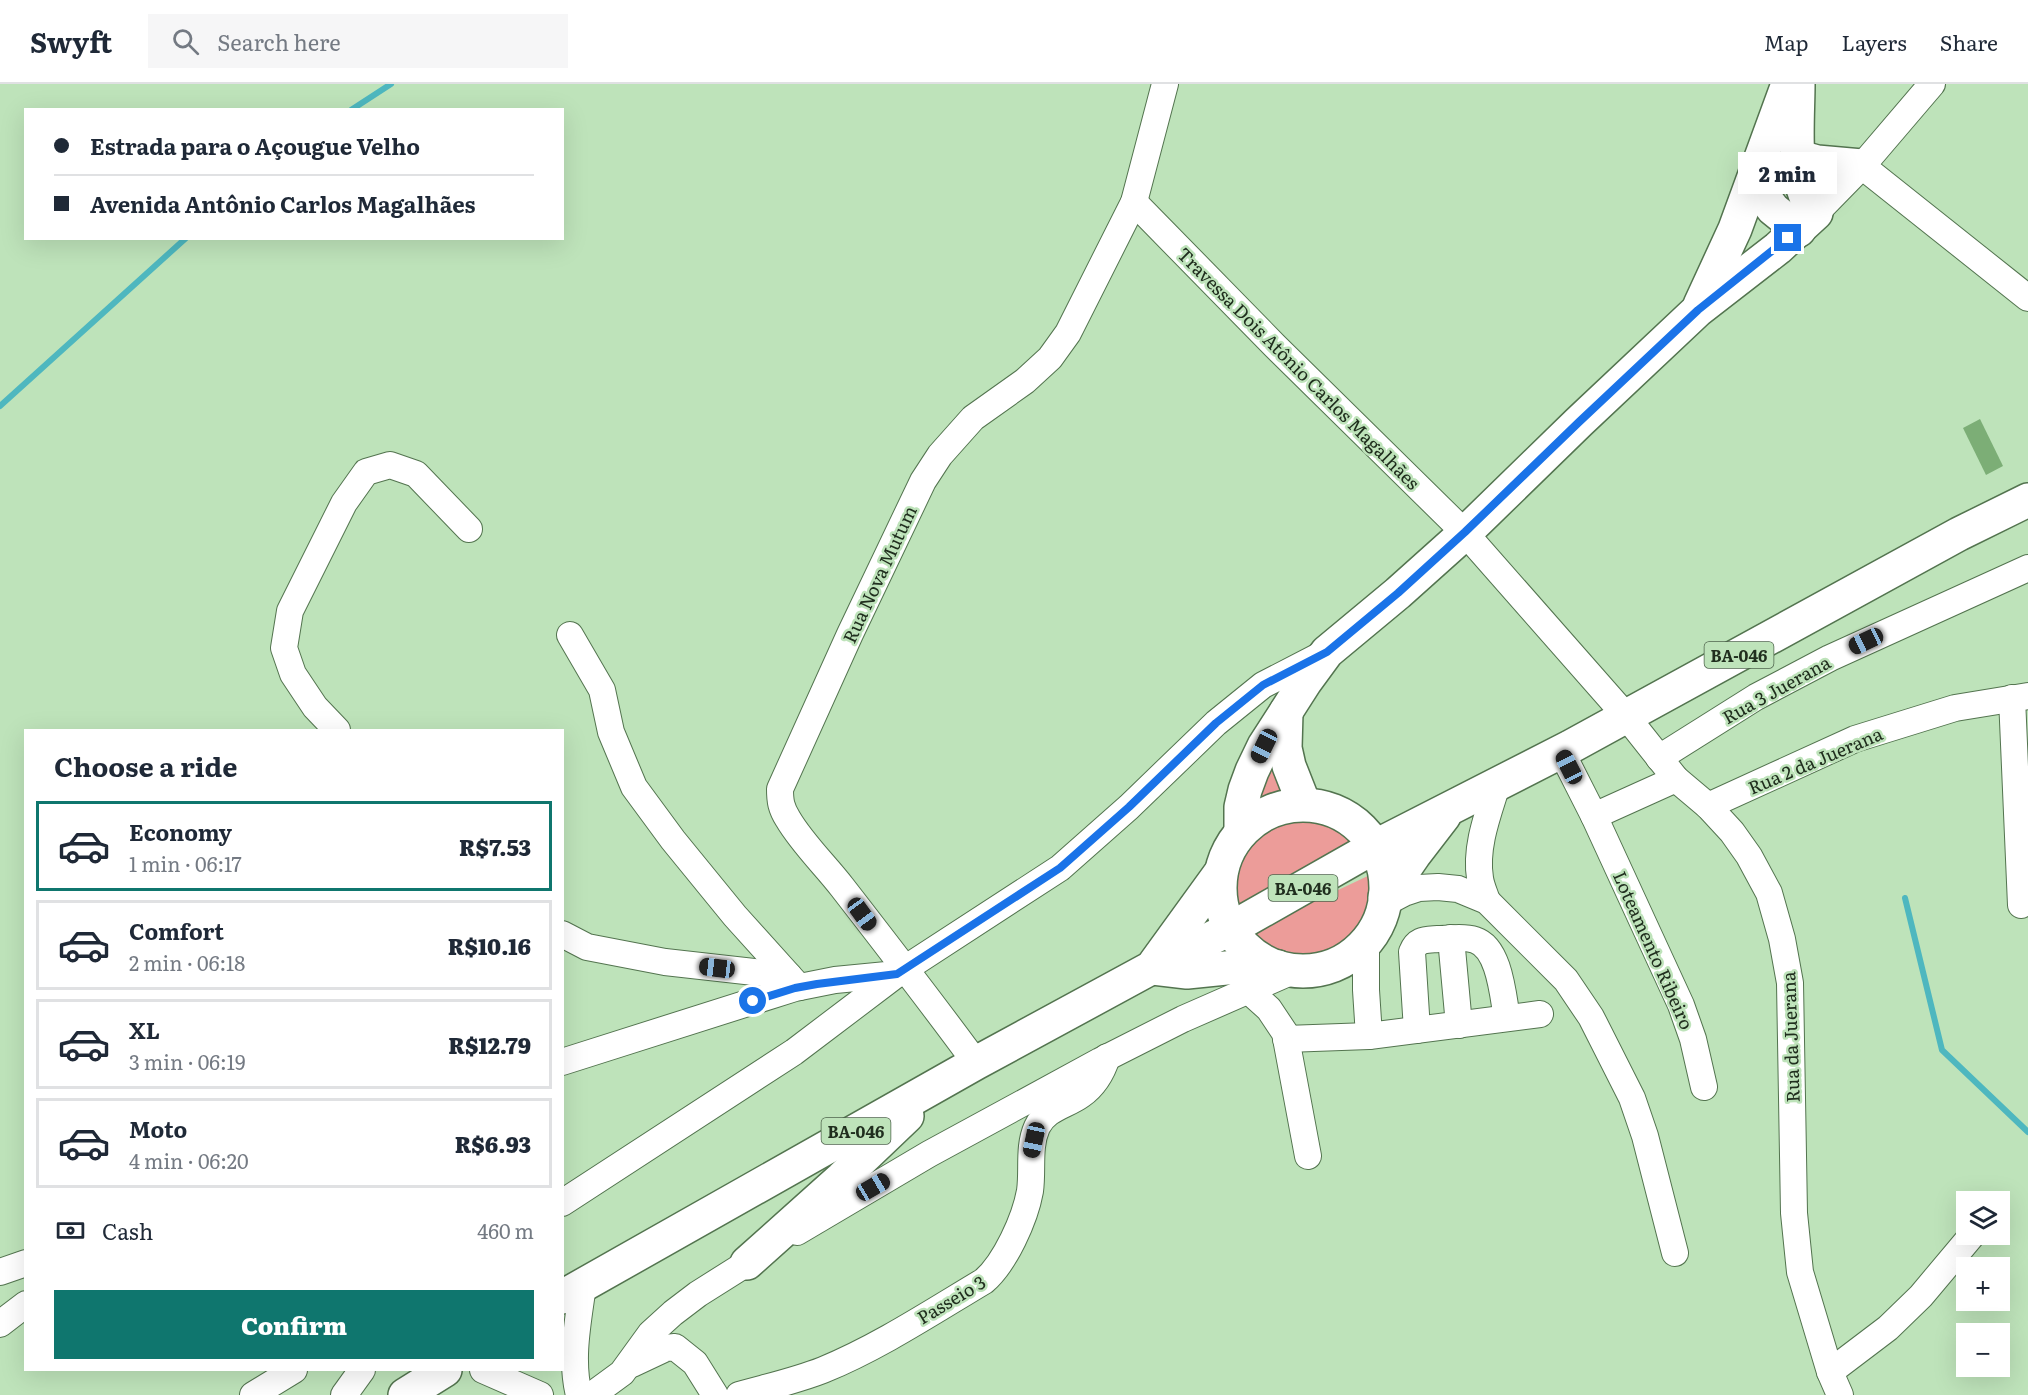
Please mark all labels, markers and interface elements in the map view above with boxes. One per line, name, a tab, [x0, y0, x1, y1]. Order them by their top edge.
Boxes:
search box	[148, 14, 568, 68]
text: Swyft	[30, 20, 112, 62]
icon: search	[169, 25, 202, 58]
text: Search here	[217, 25, 341, 58]
text: Map	[1764, 26, 1809, 57]
text: Layers	[1842, 26, 1907, 57]
text: Share	[1940, 26, 1998, 57]
text: Estrada para o Açougue Velho	[90, 129, 420, 162]
callout: 2 min	[1738, 151, 1838, 193]
text: 2 min	[1759, 158, 1816, 188]
text: Avenida Antônio Carlos Magalhães	[90, 187, 476, 220]
route end	[1774, 224, 1801, 251]
street label: Travessa Dois Atônio Carlos Magalhães	[1172, 241, 1426, 495]
street label: Rua Nova Mutum	[835, 501, 923, 647]
car	[1846, 625, 1886, 657]
road number: BA-046	[1704, 642, 1774, 668]
street label: Rua 3 Juerana	[1717, 648, 1835, 730]
street label: Rua 2 da Juerana	[1744, 719, 1887, 801]
car	[1248, 726, 1280, 766]
text: Choose a ride	[54, 745, 237, 785]
car	[1553, 747, 1585, 787]
text: Economy	[129, 815, 232, 848]
icon: car	[57, 819, 111, 873]
text: R$7.53	[459, 830, 531, 863]
text: 1 min · 06:17	[129, 848, 242, 878]
street label: Loteamento Ribeiro	[1607, 866, 1701, 1034]
road number: BA-046	[1268, 875, 1338, 901]
car	[844, 894, 880, 934]
text: Comfort	[129, 914, 224, 947]
icon: car	[57, 918, 111, 972]
text: R$10.16	[448, 929, 531, 962]
text: 2 min · 06:18	[129, 947, 245, 977]
car	[698, 957, 736, 979]
street label: Rua da Juerana	[1774, 971, 1806, 1103]
route start	[739, 987, 766, 1014]
text: XL	[129, 1013, 160, 1046]
icon: car	[57, 1017, 111, 1071]
text: R$12.79	[448, 1028, 531, 1061]
text: 3 min · 06:19	[129, 1046, 245, 1076]
text: Moto	[129, 1112, 187, 1145]
icon: car	[57, 1116, 111, 1170]
road number: BA-046	[822, 1118, 890, 1144]
car	[1021, 1121, 1047, 1159]
text: R$6.93	[455, 1127, 531, 1160]
text: 4 min · 06:20	[129, 1145, 248, 1175]
car	[853, 1170, 893, 1204]
map controls	[1956, 1191, 2010, 1377]
button: layers	[1956, 1191, 2010, 1245]
icon: cash	[54, 1214, 87, 1247]
text: Cash	[102, 1214, 153, 1247]
text: 460 m	[477, 1215, 534, 1245]
button: +	[1956, 1257, 2010, 1311]
street label: Passeio 3	[912, 1268, 990, 1330]
button: Confirm	[54, 1290, 534, 1359]
button: −	[1956, 1323, 2010, 1377]

